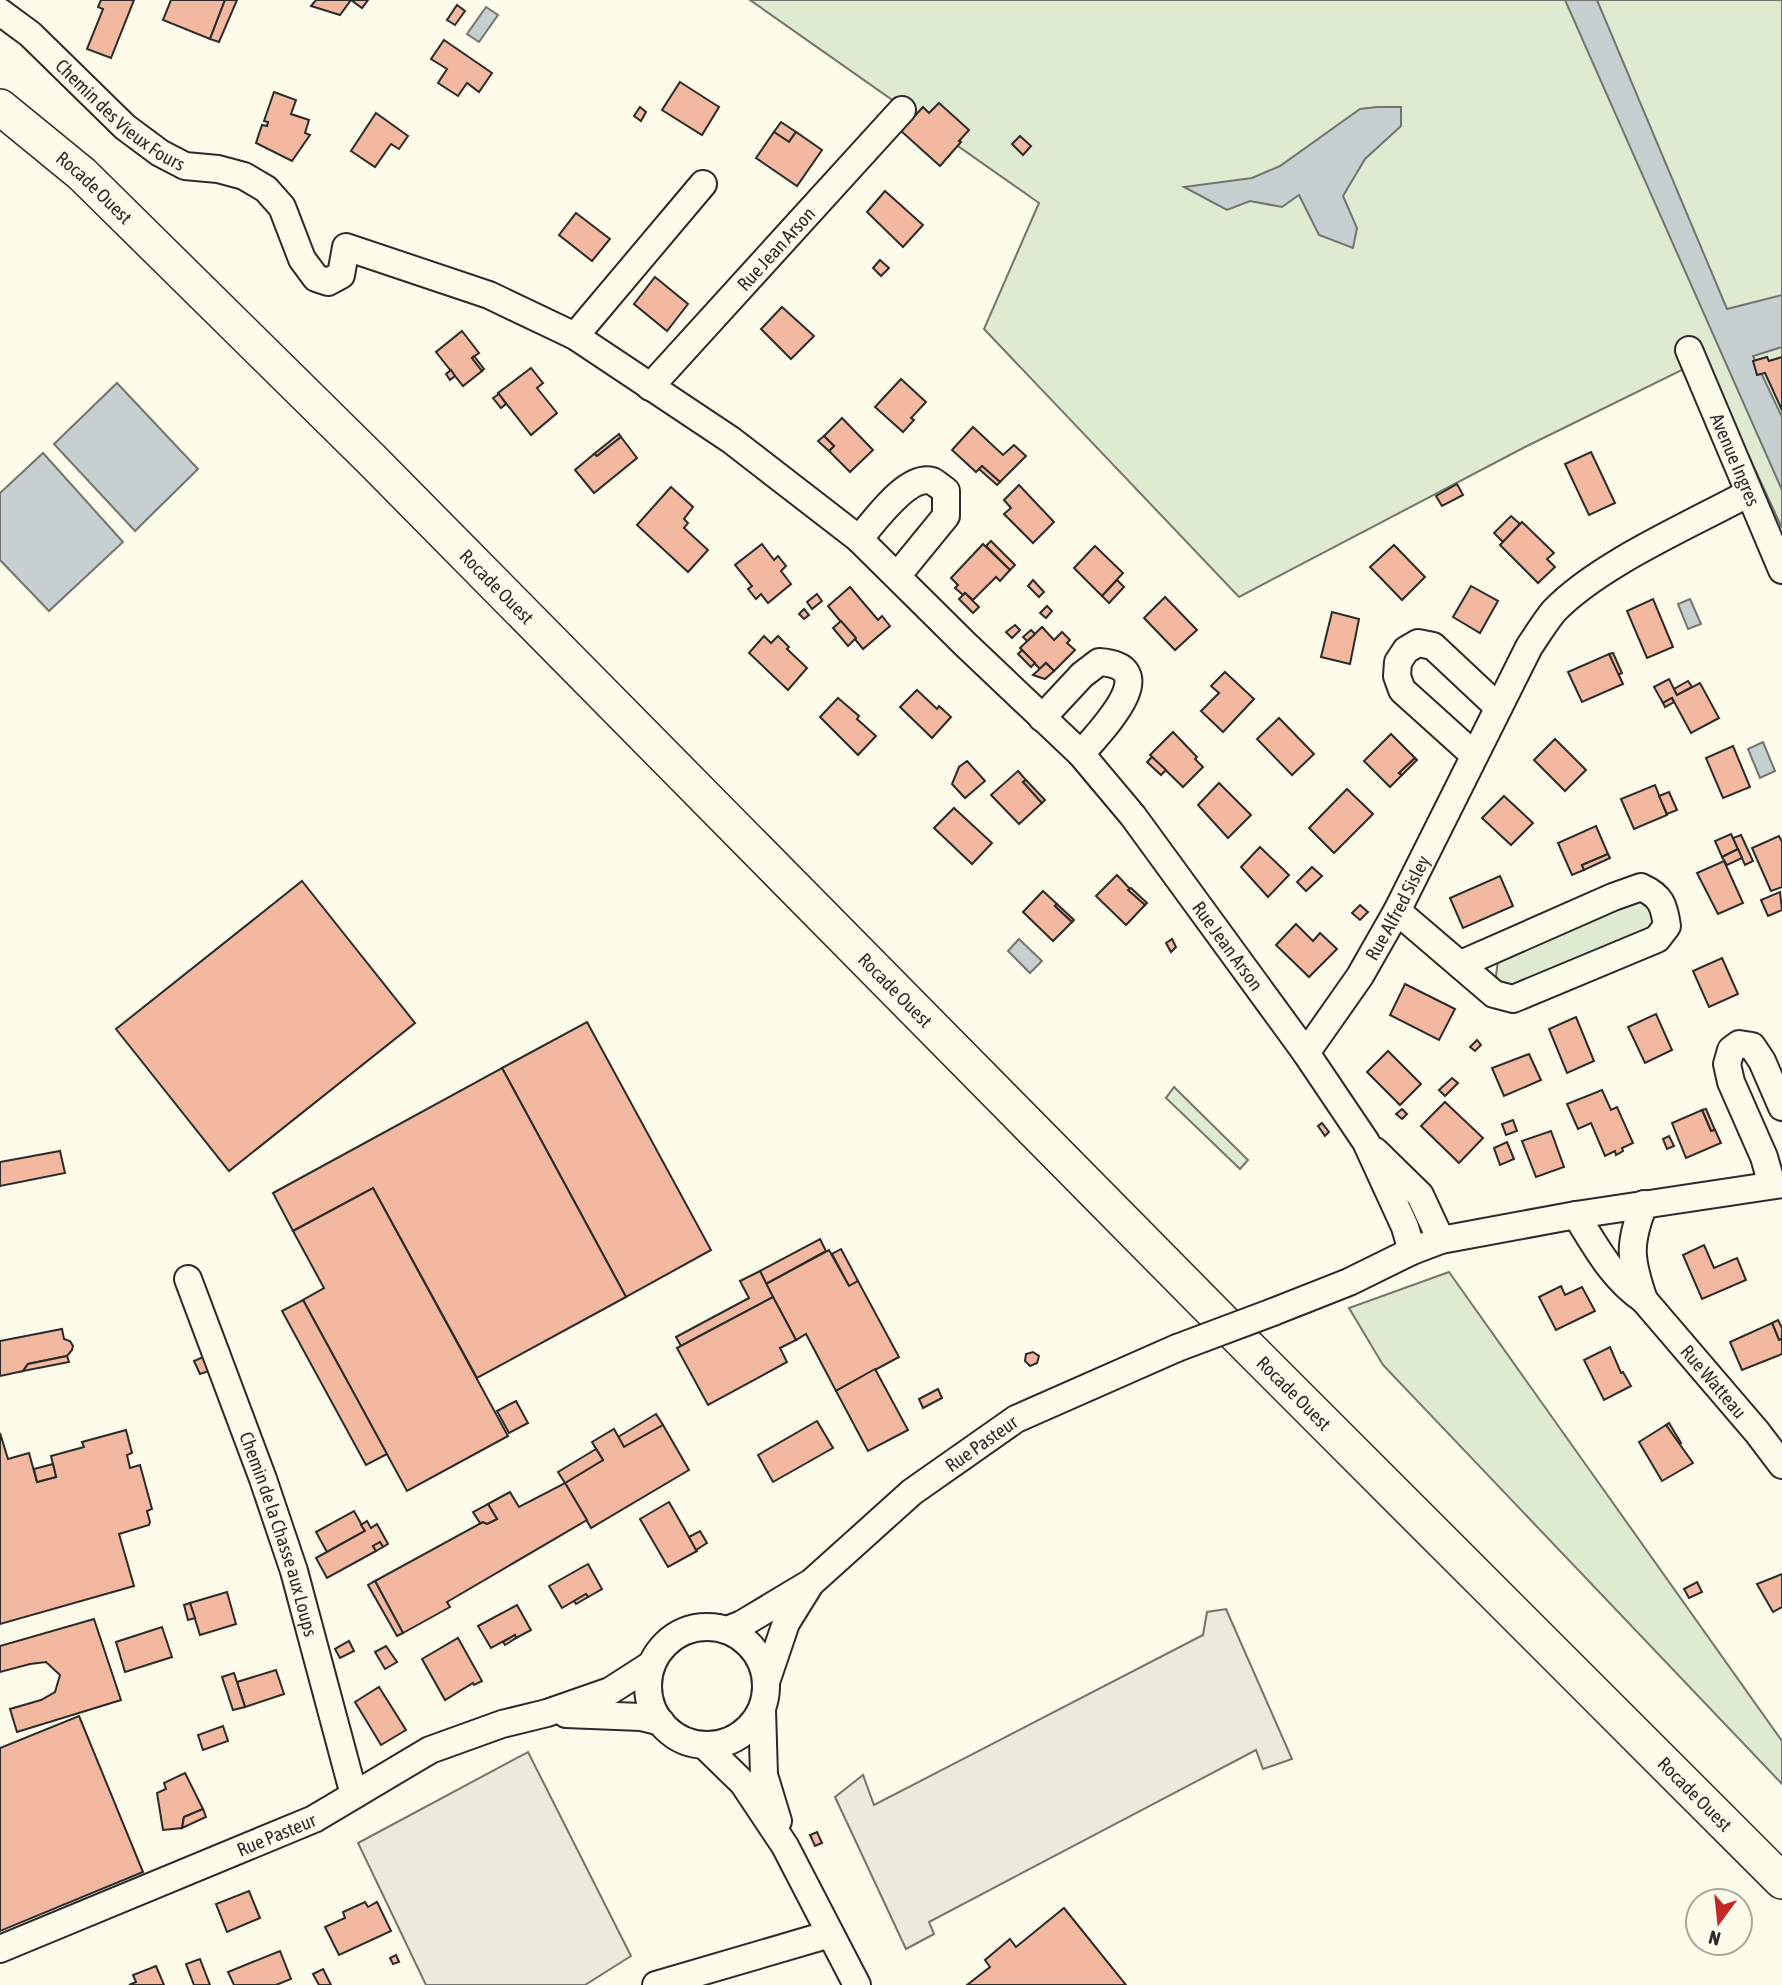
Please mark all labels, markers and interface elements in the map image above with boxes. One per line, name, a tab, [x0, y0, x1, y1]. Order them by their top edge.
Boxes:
street label: Chemin des Vieux Fours	[51, 54, 189, 175]
street label: Rocade Ouest	[52, 147, 137, 228]
street label: Rue Jean Arson	[732, 202, 819, 295]
street label: Avenue Ingres	[1706, 410, 1765, 509]
street label: Rocade Ouest	[455, 545, 538, 628]
street label: Rue Alfred Sisley	[1360, 851, 1434, 964]
street label: Rue Jean Arson	[1188, 897, 1268, 995]
street label: Rocade Ouest	[854, 948, 937, 1032]
street label: Rue Watteau	[1676, 1340, 1751, 1423]
street label: Rocade Ouest	[1252, 1351, 1336, 1435]
street label: Rue Pasteur	[941, 1410, 1022, 1476]
street label: Chemin de la Chasse aux Loups	[235, 1429, 322, 1639]
street label: Rocade Ouest	[1653, 1752, 1737, 1836]
street label: Rue Pasteur	[234, 1808, 319, 1861]
north arrow	[1684, 1887, 1754, 1957]
text: N	[1706, 1926, 1723, 1950]

